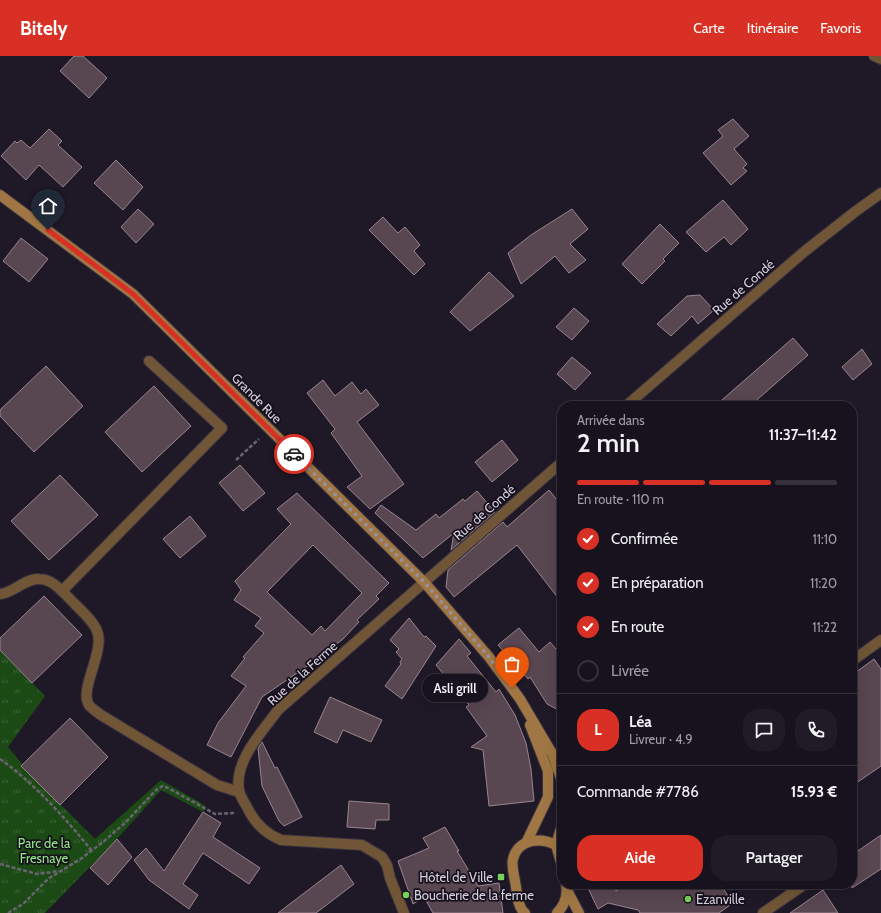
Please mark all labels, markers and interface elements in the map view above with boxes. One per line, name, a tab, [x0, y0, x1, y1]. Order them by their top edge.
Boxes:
text: Bitely	[20, 17, 68, 40]
text: Carte	[693, 19, 725, 37]
text: Itinéraire	[747, 19, 798, 37]
text: Favoris	[820, 19, 861, 37]
pin	[31, 189, 65, 230]
icon: home	[37, 195, 59, 217]
street label: Rue de Condé	[709, 255, 778, 318]
street label: Grande Rue	[229, 370, 286, 427]
text: Arrivée dans	[577, 412, 645, 428]
text: 11:37–11:42	[769, 426, 837, 444]
text: 2 min	[577, 427, 640, 459]
courier	[274, 434, 314, 474]
icon: car	[283, 443, 305, 465]
street label: Rue de Condé	[450, 480, 519, 543]
text: En route · 110 m	[577, 491, 664, 507]
icon: check	[577, 528, 599, 550]
text: Confirmée	[611, 530, 678, 548]
text: 11:10	[813, 531, 837, 547]
icon: check	[577, 572, 599, 594]
text: En préparation	[611, 574, 704, 592]
text: 11:20	[810, 575, 837, 591]
icon: check	[577, 616, 599, 638]
text: En route	[611, 618, 664, 636]
text: 11:22	[812, 619, 837, 635]
street label: Rue de la Ferme	[264, 637, 340, 708]
pin	[495, 647, 529, 688]
icon: bag	[501, 653, 523, 675]
text: Livrée	[611, 662, 649, 680]
callout: Asli grill	[422, 674, 488, 702]
text: Asli grill	[433, 680, 477, 696]
button: chat	[743, 709, 785, 751]
button: phone	[795, 709, 837, 751]
text: Léa	[629, 713, 652, 731]
text: L	[594, 721, 602, 739]
text: Livreur · 4.9	[629, 731, 693, 747]
text: Commande #7786	[577, 783, 699, 801]
text: 15.93 €	[791, 783, 837, 801]
park label: Parc de la Fresnaye	[18, 835, 71, 866]
button: Aide	[577, 835, 703, 881]
button: Partager	[711, 835, 837, 881]
place label: Hôtel de Ville	[419, 869, 493, 885]
marker: Hôtel de Ville	[496, 872, 506, 882]
place label: Boucherie de la ferme	[414, 887, 534, 903]
marker: Boucherie de la ferme	[401, 890, 411, 900]
place label: Ezanville	[696, 891, 745, 907]
marker: Ezanville	[683, 894, 693, 904]

